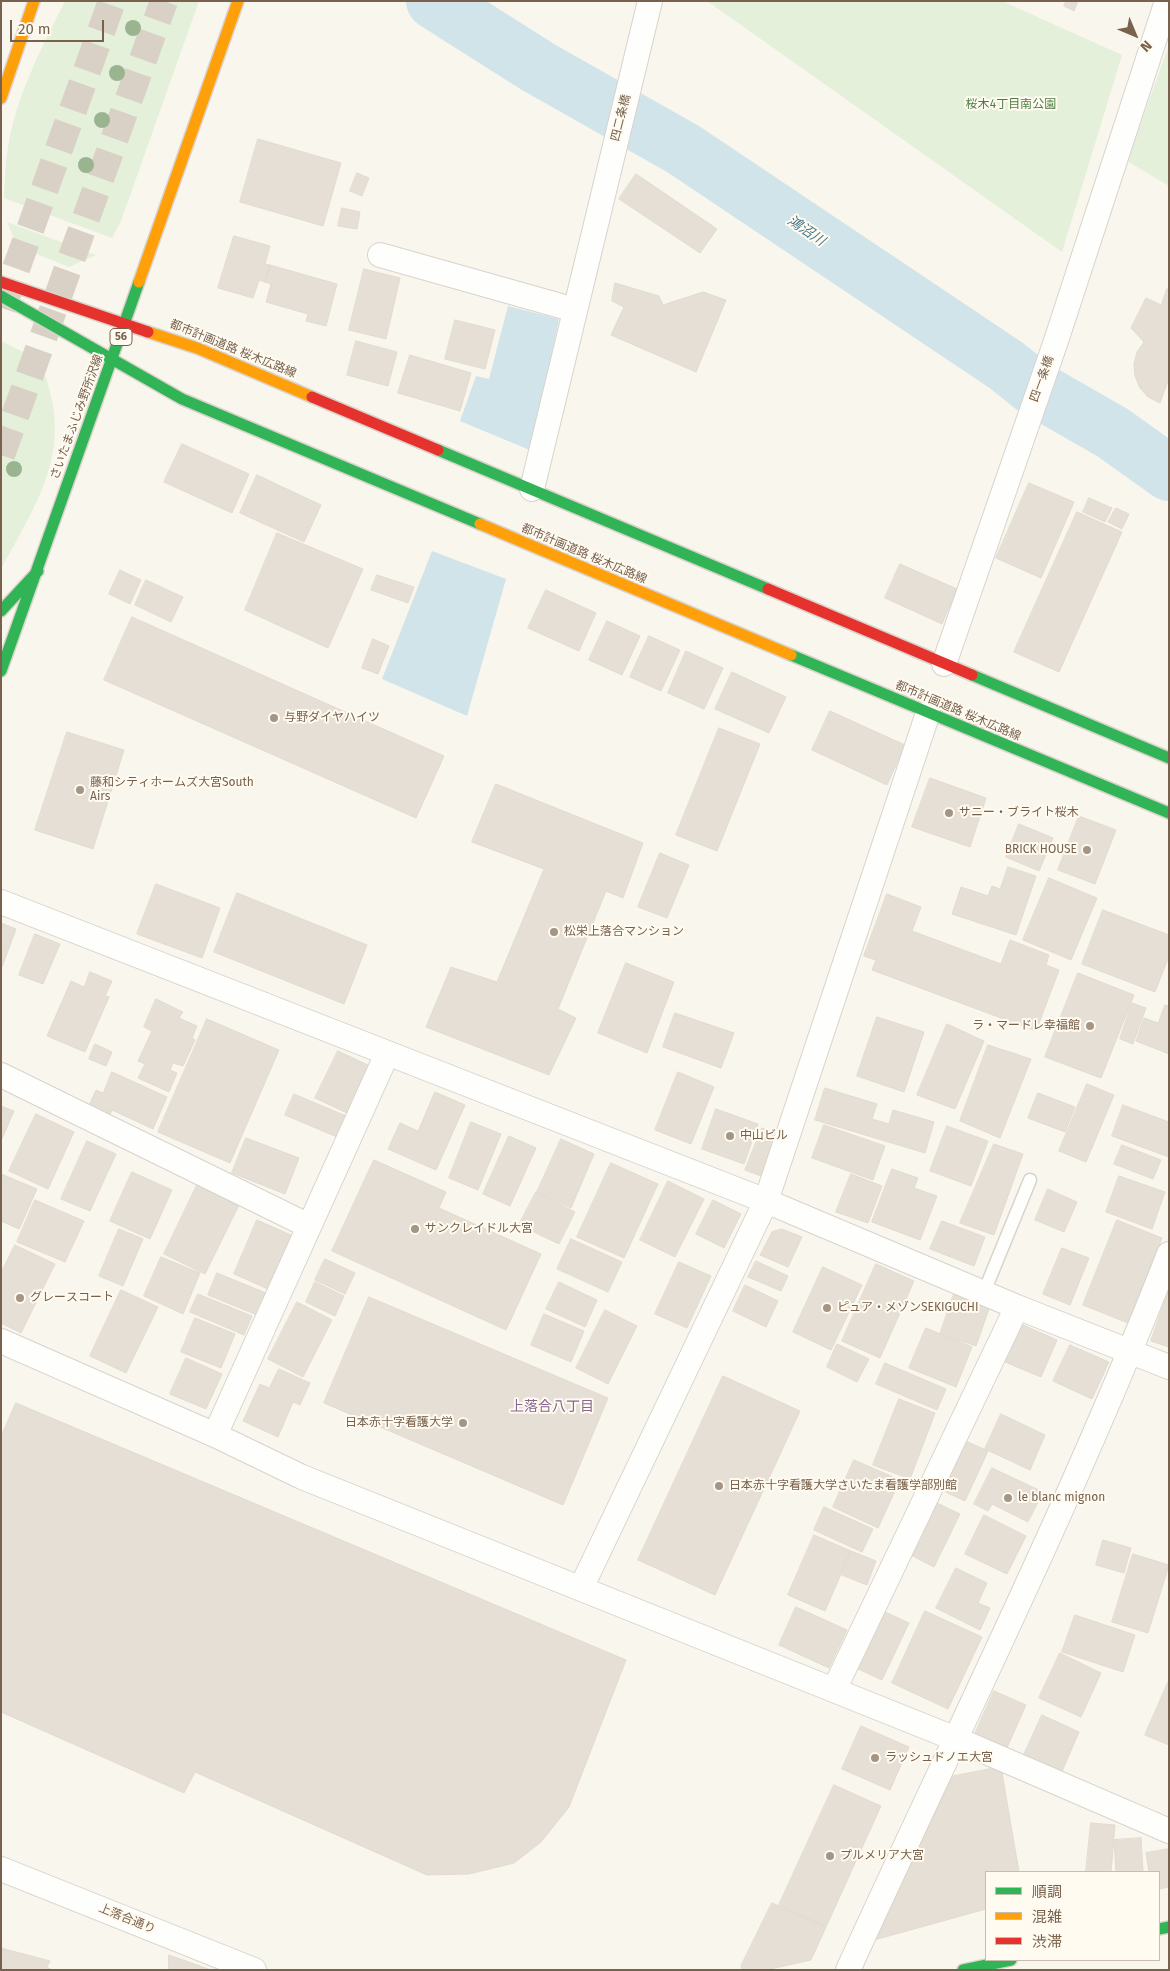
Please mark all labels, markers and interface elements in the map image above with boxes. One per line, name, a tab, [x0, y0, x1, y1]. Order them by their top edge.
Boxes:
scale bar	[12, 10, 106, 42]
north arrow	[1110, 10, 1160, 60]
text: 20 m	[18, 20, 51, 38]
text: N	[1137, 37, 1155, 55]
street label: 四二条橋	[608, 93, 634, 143]
park label: 桜木4丁目南公園	[966, 98, 1056, 112]
water label: 鴻沼川	[784, 212, 828, 250]
street label: 都市計画道路 桜木広路線	[168, 317, 298, 381]
road number: 56	[110, 328, 132, 346]
street label: さいたまふじみ野所沢線	[48, 353, 106, 481]
street label: 四一条橋	[1027, 354, 1057, 404]
street label: 都市計画道路 桜木広路線	[519, 521, 649, 587]
street label: 都市計画道路 桜木広路線	[893, 678, 1023, 744]
place label: 与野ダイヤハイツ	[284, 711, 380, 725]
marker: 与野ダイヤハイツ	[268, 712, 280, 724]
place label: 藤和シティホームズ大宮South Airs	[90, 776, 254, 804]
marker: 藤和シティホームズ大宮South Airs	[74, 784, 86, 796]
place label: サニー・ブライト桜木	[959, 806, 1079, 820]
marker: サニー・ブライト桜木	[943, 807, 955, 819]
place label: BRICK HOUSE	[1005, 843, 1077, 857]
marker: BRICK HOUSE	[1081, 844, 1093, 856]
place label: 松栄上落合マンション	[564, 925, 684, 939]
marker: 松栄上落合マンション	[548, 926, 560, 938]
place label: ラ・マードレ幸福館	[972, 1019, 1080, 1033]
marker: ラ・マードレ幸福館	[1084, 1020, 1096, 1032]
place label: 中山ビル	[740, 1129, 788, 1143]
marker: 中山ビル	[724, 1130, 736, 1142]
place label: サンクレイドル大宮	[425, 1222, 533, 1236]
marker: サンクレイドル大宮	[409, 1223, 421, 1235]
place label: グレースコート	[30, 1291, 114, 1305]
marker: グレースコート	[14, 1292, 26, 1304]
place label: ピュア・メゾンSEKIGUCHI	[837, 1301, 979, 1315]
marker: ピュア・メゾンSEKIGUCHI	[821, 1302, 833, 1314]
district label: 上落合八丁目	[510, 1399, 594, 1415]
place label: 日本赤十字看護大学	[345, 1416, 453, 1430]
marker: 日本赤十字看護大学	[457, 1417, 469, 1429]
place label: 日本赤十字看護大学さいたま看護学部別館	[729, 1479, 957, 1493]
marker: 日本赤十字看護大学さいたま看護学部別館	[713, 1480, 725, 1492]
place label: le blanc mignon	[1018, 1491, 1105, 1505]
marker: le blanc mignon	[1002, 1492, 1014, 1504]
place label: ラッシュドノエ大宮	[885, 1751, 993, 1765]
marker: ラッシュドノエ大宮	[869, 1752, 881, 1764]
place label: プルメリア大宮	[840, 1849, 924, 1863]
marker: プルメリア大宮	[824, 1850, 836, 1862]
legend	[985, 1871, 1160, 1961]
text: 順調	[1032, 1883, 1062, 1901]
street label: 上落合通り	[96, 1901, 158, 1937]
text: 混雑	[1032, 1908, 1062, 1926]
text: 渋滞	[1032, 1933, 1062, 1951]

